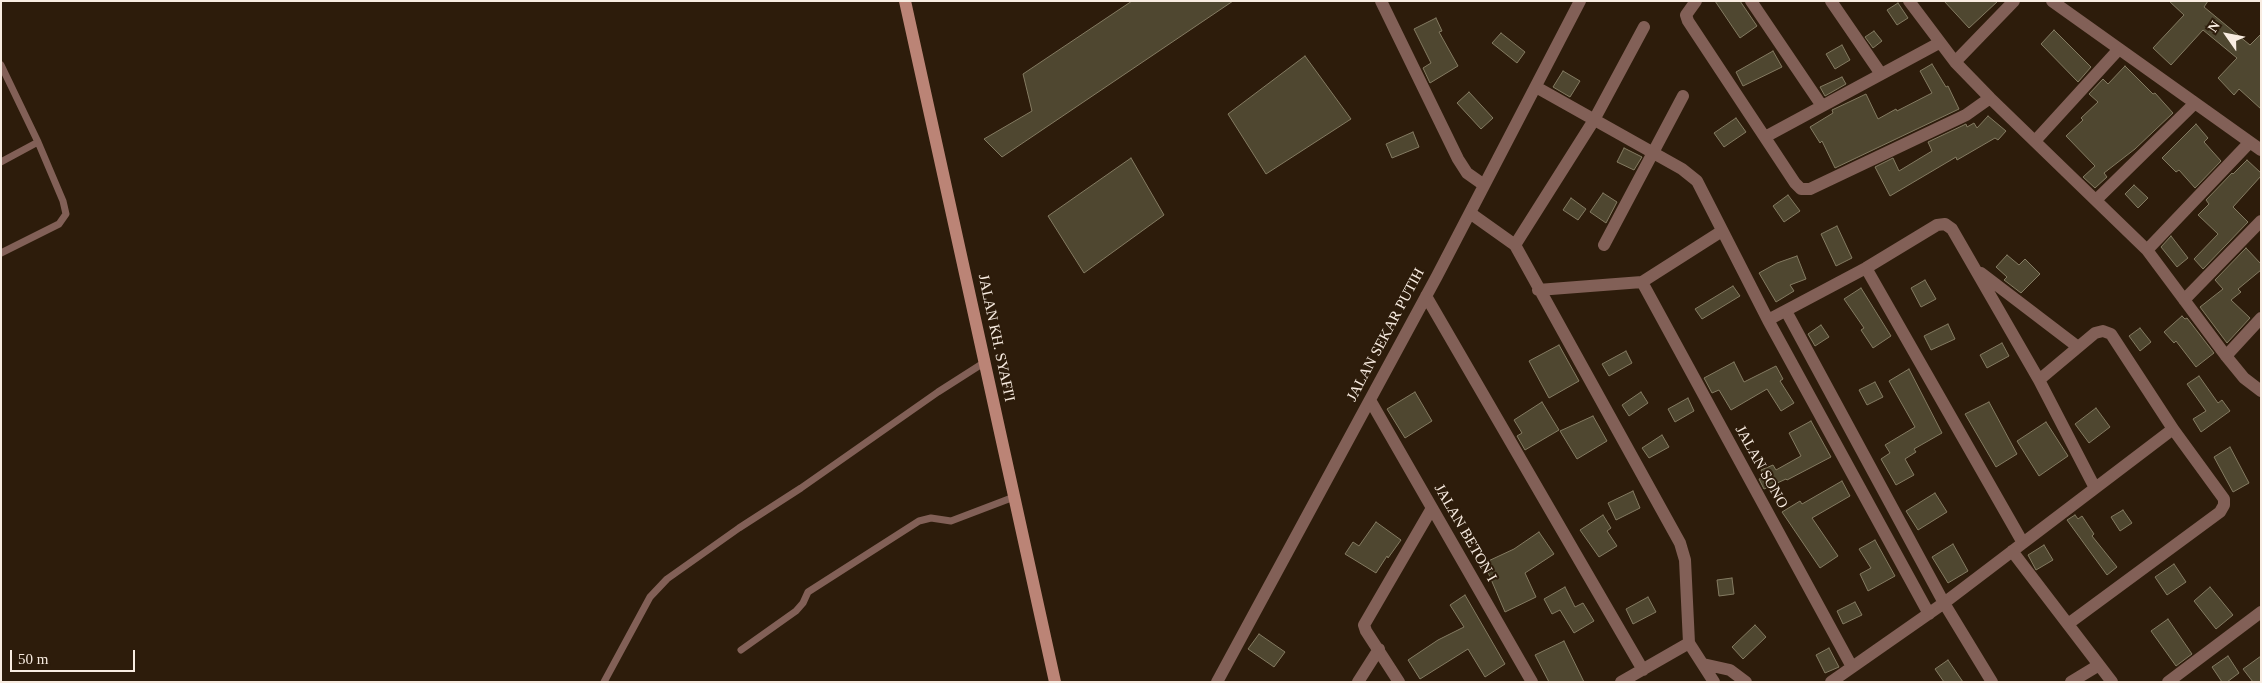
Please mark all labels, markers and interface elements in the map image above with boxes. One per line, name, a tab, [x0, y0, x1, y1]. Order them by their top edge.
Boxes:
north arrow	[2202, 10, 2252, 60]
text: N	[2205, 18, 2223, 35]
street label: JALAN SEKAR PUTIH	[1343, 265, 1429, 405]
street label: JALAN KH. SYAFI'I	[974, 273, 1018, 403]
street label: JALAN SONO	[1731, 422, 1791, 512]
street label: JALAN BETON I	[1430, 481, 1500, 585]
scale bar	[12, 640, 138, 672]
text: 50 m	[18, 651, 48, 667]

